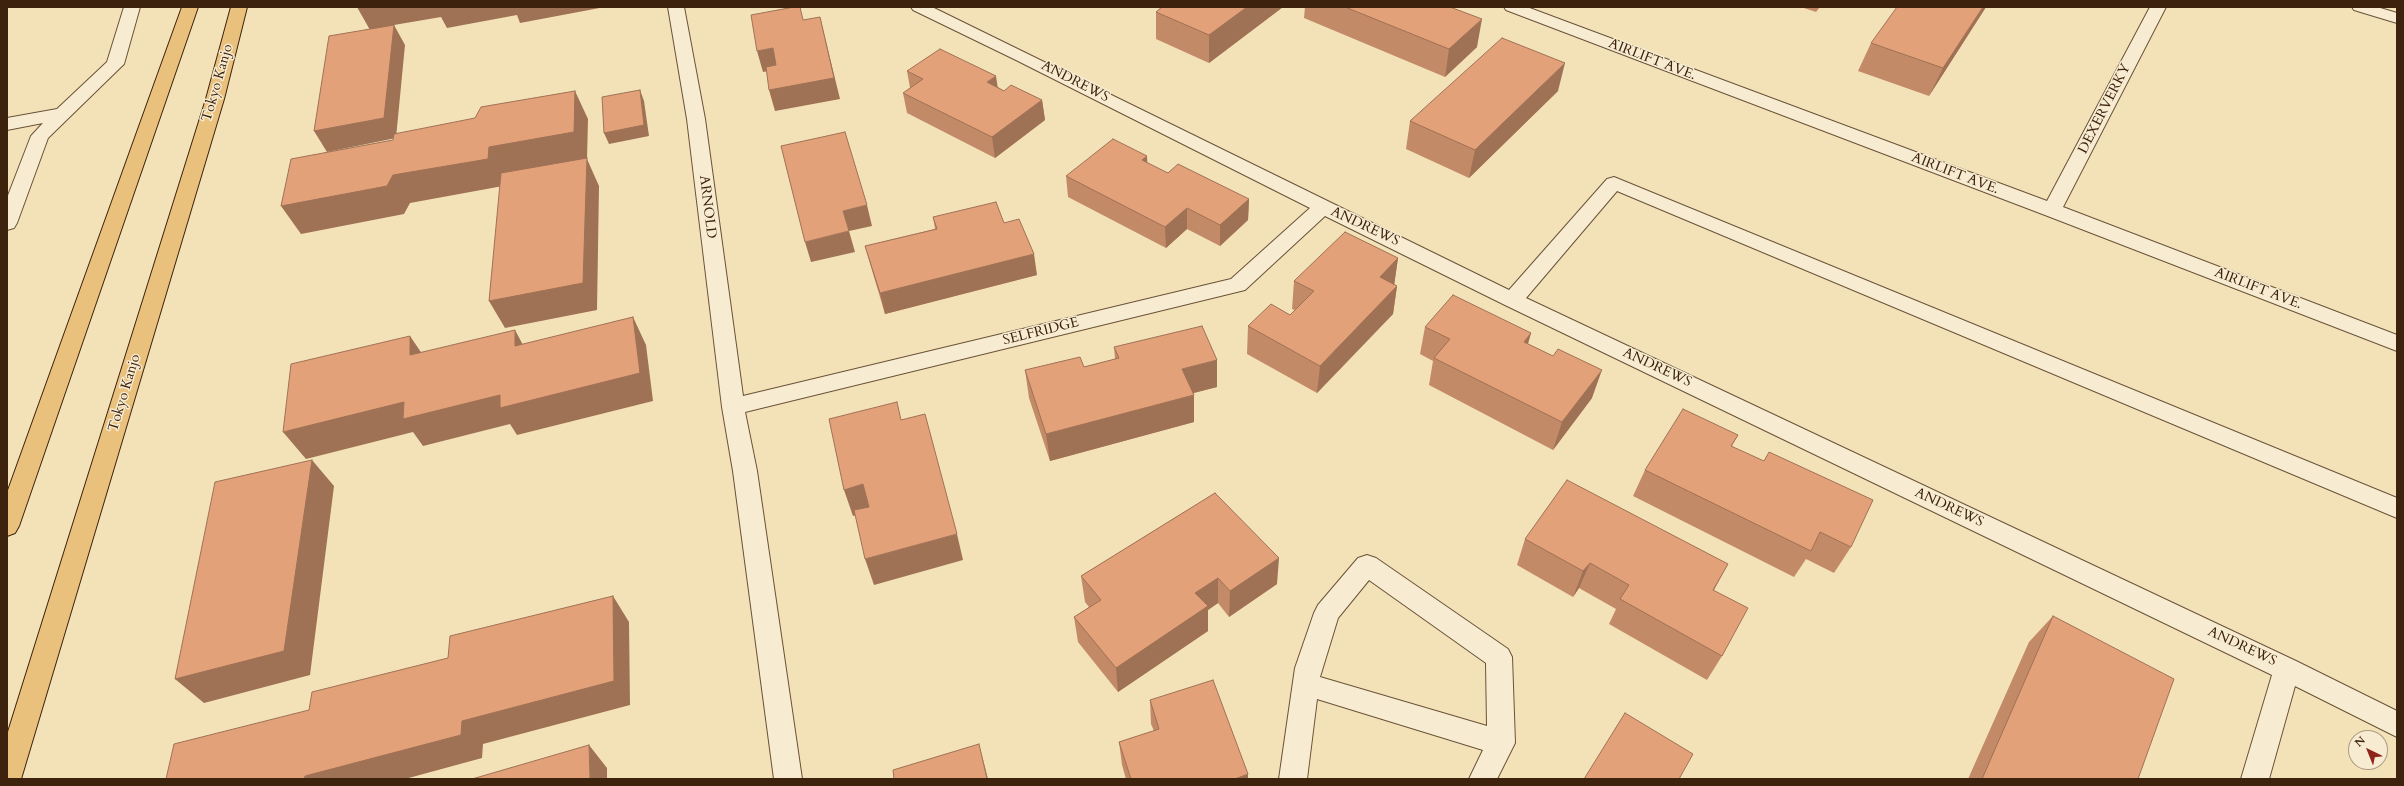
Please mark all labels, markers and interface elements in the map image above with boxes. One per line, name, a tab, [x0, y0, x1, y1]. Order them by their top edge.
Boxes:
street label: AIRLIFT AVE.	[1606, 36, 1698, 84]
street label: Tokyo Kanjo	[199, 42, 237, 124]
street label: ANDREWS	[1038, 58, 1112, 106]
street label: DEXERVERKY	[2075, 61, 2135, 157]
street label: AIRLIFT AVE.	[1909, 150, 2001, 198]
street label: ARNOLD	[695, 174, 719, 240]
street label: ANDREWS	[1328, 204, 1402, 250]
street label: AIRLIFT AVE.	[2212, 265, 2304, 313]
street label: SELFRIDGE	[1001, 314, 1081, 350]
street label: ANDREWS	[1620, 345, 1694, 391]
street label: Tokyo Kanjo	[105, 352, 145, 434]
street label: ANDREWS	[1912, 485, 1986, 531]
street label: ANDREWS	[2205, 624, 2279, 670]
north arrow	[2348, 730, 2388, 770]
text: N	[2352, 733, 2369, 750]

